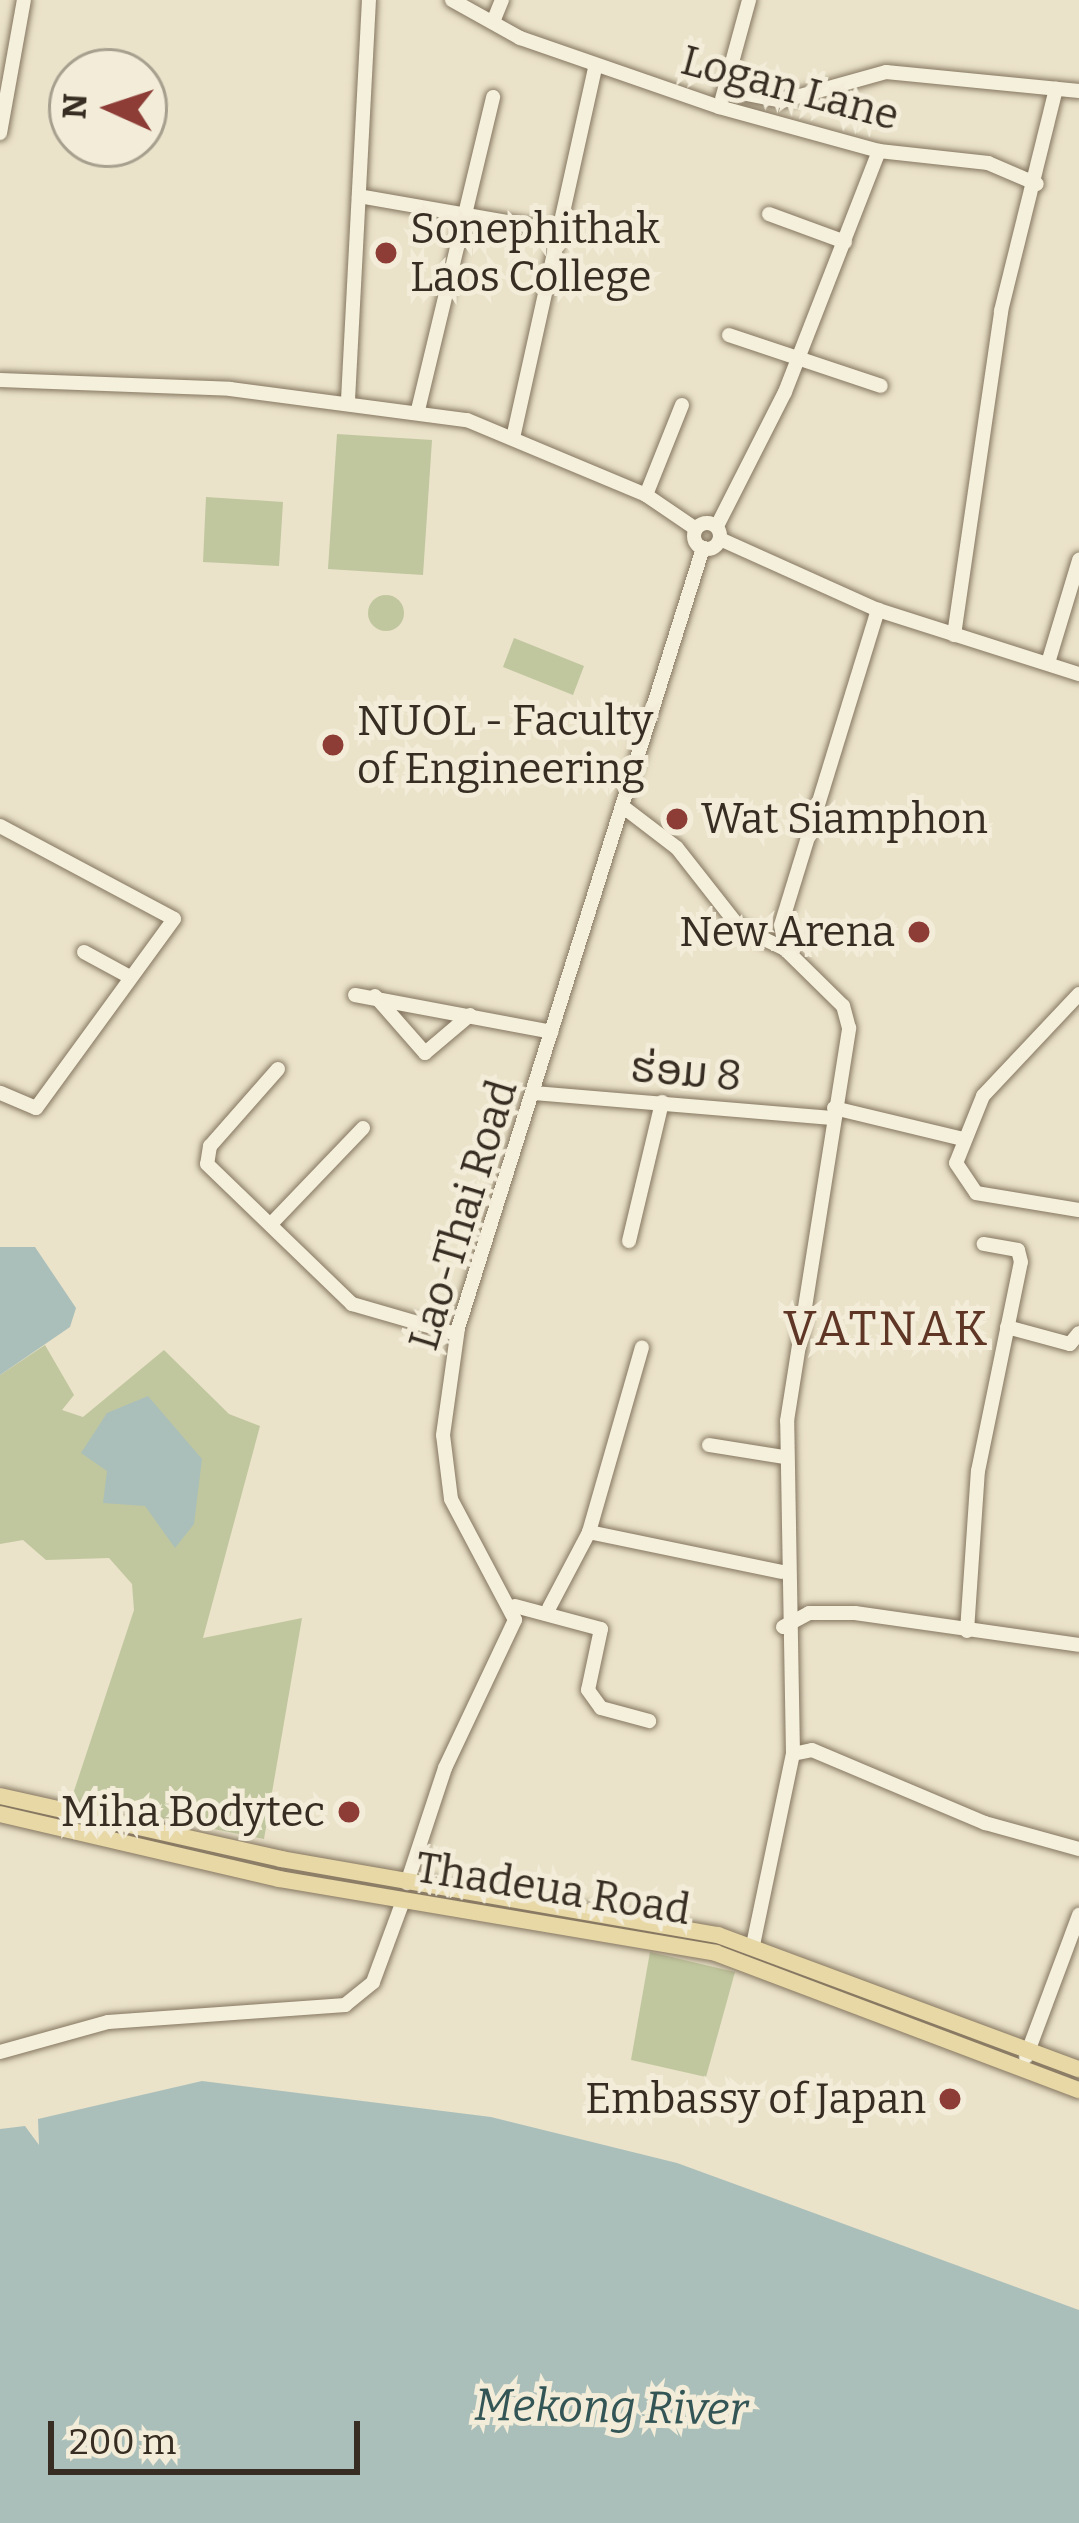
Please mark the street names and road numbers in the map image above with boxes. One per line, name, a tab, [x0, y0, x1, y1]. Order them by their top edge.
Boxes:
street label: Logan Lane	[676, 35, 904, 141]
street label: ຮ່ອມ 8	[628, 1042, 744, 1102]
street label: Lao-Thai Road	[398, 1074, 528, 1356]
street label: Thadeua Road	[412, 1842, 694, 1936]

